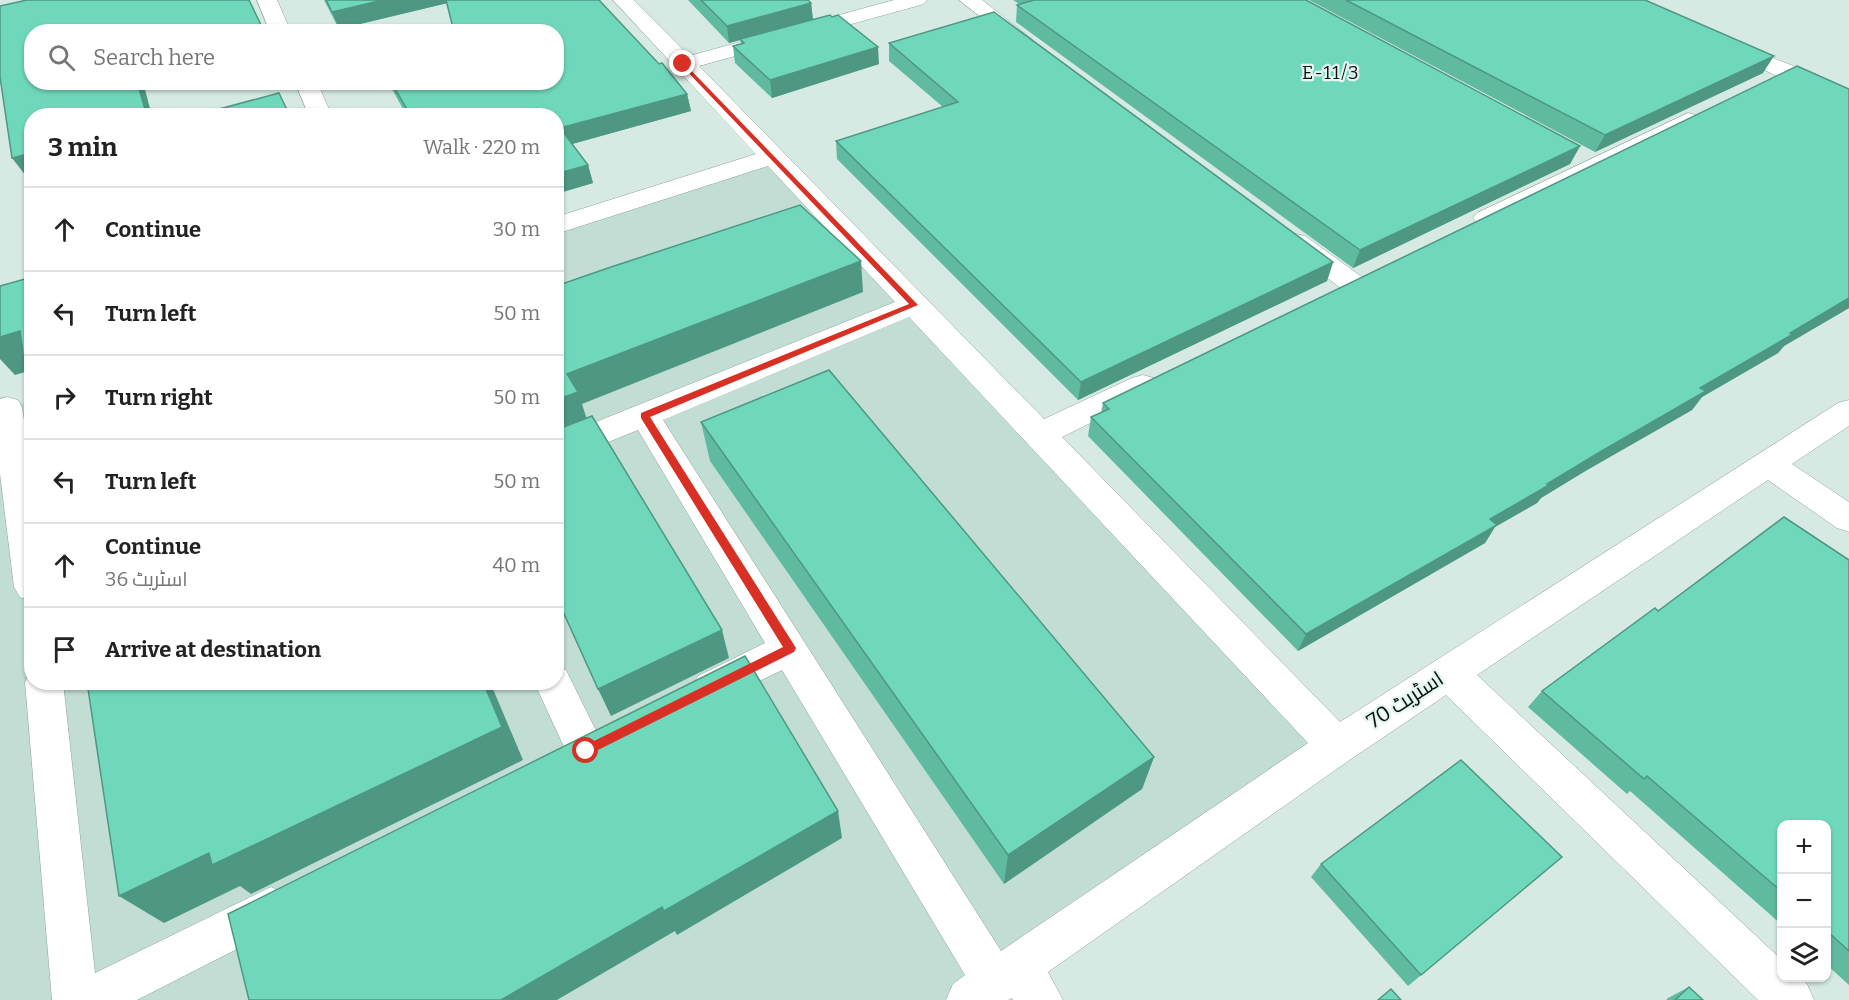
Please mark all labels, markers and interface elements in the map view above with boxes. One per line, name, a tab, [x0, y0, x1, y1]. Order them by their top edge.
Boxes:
search box	[24, 24, 564, 90]
icon: search	[45, 41, 78, 74]
text: Search here	[93, 44, 215, 71]
route end	[669, 50, 695, 76]
district label: E-11/3	[1302, 62, 1360, 84]
text: 3 min	[48, 132, 117, 163]
text: Walk · 220 m	[423, 135, 540, 159]
icon: ahead	[48, 213, 81, 246]
text: Continue	[105, 216, 201, 243]
text: 30 m	[493, 217, 540, 241]
icon: left	[48, 297, 81, 330]
text: Turn left	[105, 300, 197, 327]
text: 50 m	[493, 301, 540, 325]
icon: right	[48, 381, 81, 414]
text: Turn right	[105, 384, 213, 411]
text: 50 m	[493, 385, 540, 409]
icon: left	[48, 465, 81, 498]
text: Turn left	[105, 468, 197, 495]
text: 50 m	[493, 469, 540, 493]
text: Continue	[105, 533, 201, 560]
icon: ahead	[48, 549, 81, 582]
text: 40 m	[492, 553, 540, 577]
text: اسٹریٹ 36	[105, 567, 188, 591]
icon: arrive	[48, 633, 81, 666]
text: Arrive at destination	[105, 636, 321, 663]
street label: اسٹریٹ 70	[1362, 666, 1448, 734]
route start	[572, 737, 598, 763]
map controls	[1777, 820, 1831, 982]
button: +	[1777, 820, 1831, 874]
button: −	[1777, 874, 1831, 928]
button: layers	[1777, 928, 1831, 982]

